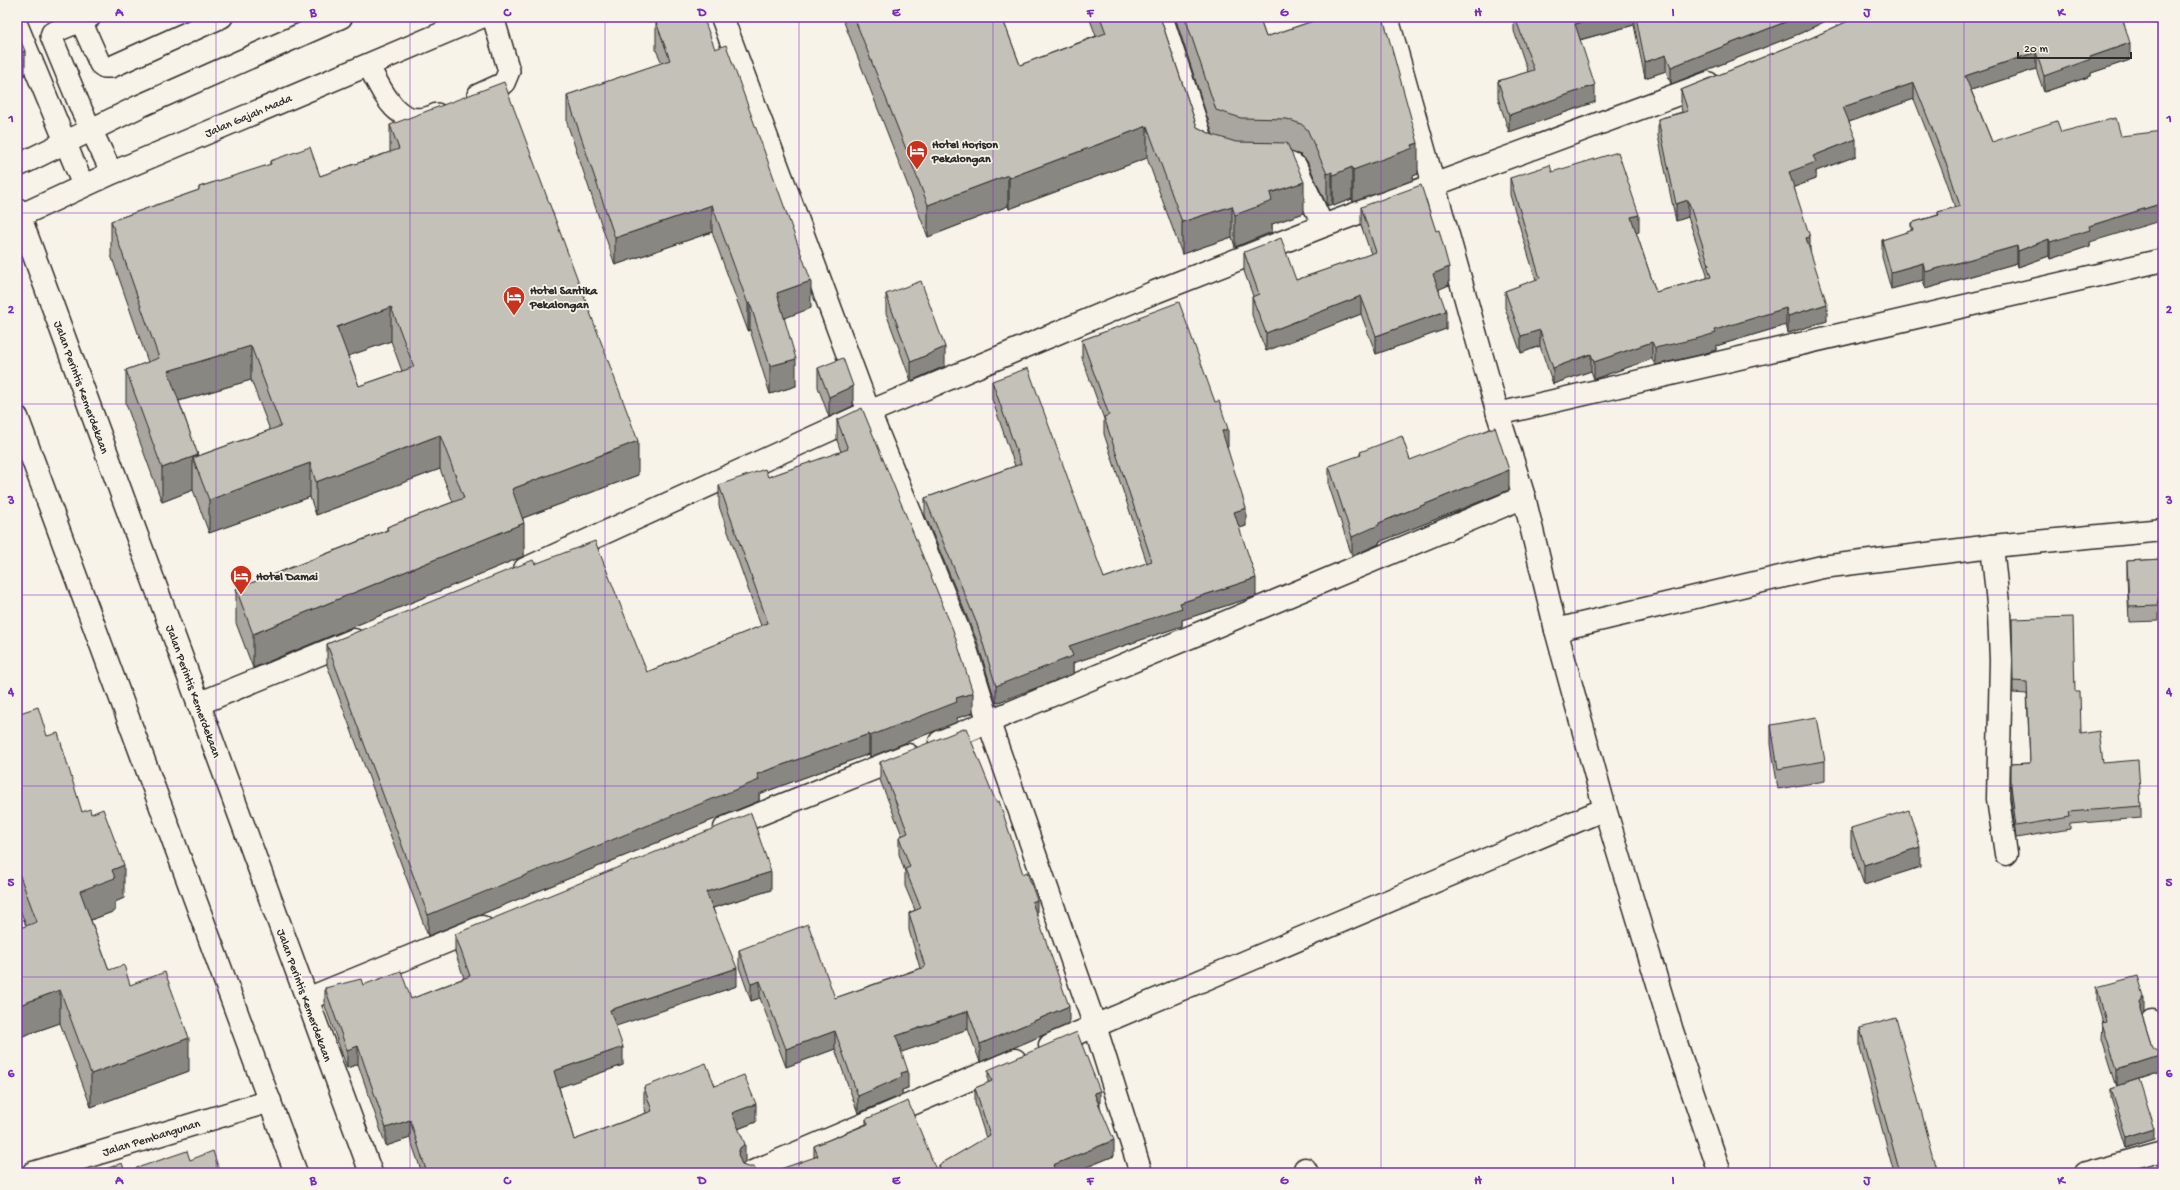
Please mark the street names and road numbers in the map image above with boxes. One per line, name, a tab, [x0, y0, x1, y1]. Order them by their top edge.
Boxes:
street label: Jalan Gajah Mada	[203, 92, 295, 141]
street label: Jalan Perintis Kemerdekaan	[50, 319, 111, 456]
street label: Jalan Perintis Kemerdekaan	[162, 623, 223, 760]
street label: Jalan Perintis Kemerdekaan	[273, 927, 334, 1064]
street label: Jalan Pembangunan	[101, 1117, 202, 1160]

